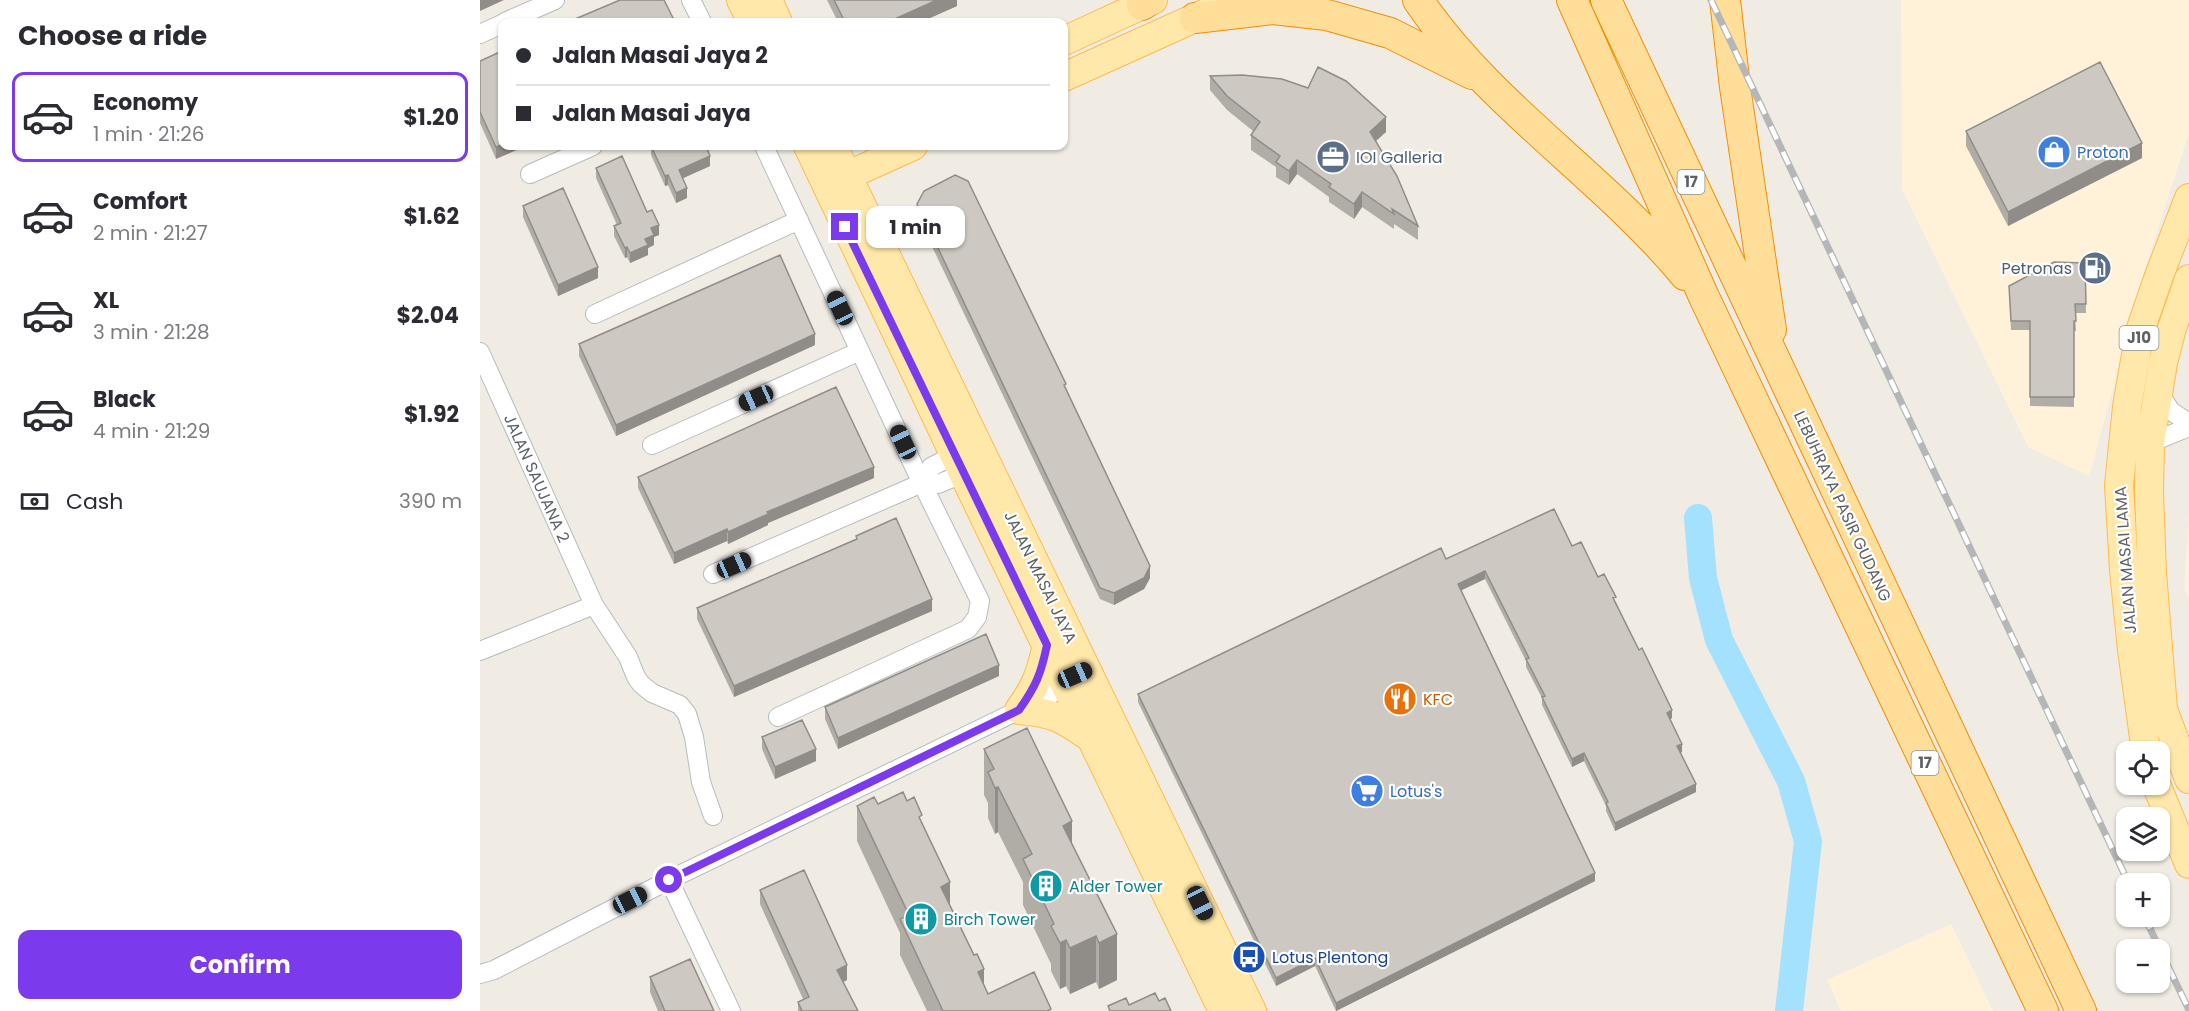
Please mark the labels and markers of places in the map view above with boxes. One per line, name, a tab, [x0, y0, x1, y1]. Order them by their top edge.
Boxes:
shop icon: Proton	[2036, 134, 2072, 170]
office icon: IOI Galleria	[1315, 139, 1351, 175]
place label: Proton	[2077, 141, 2129, 164]
place label: IOI Galleria	[1356, 146, 1443, 169]
fuel station icon: Petronas	[2077, 250, 2113, 286]
place label: Petronas	[2001, 257, 2072, 280]
restaurant icon: KFC	[1382, 681, 1418, 717]
place label: KFC	[1423, 688, 1453, 711]
supermarket icon: Lotus's	[1349, 773, 1385, 809]
place label: Lotus's	[1390, 780, 1442, 803]
building icon: Alder Tower	[1028, 868, 1064, 904]
place label: Alder Tower	[1069, 875, 1163, 898]
building icon: Birch Tower	[903, 901, 939, 937]
place label: Birch Tower	[944, 908, 1036, 931]
bus stop icon: Lotus Plentong	[1231, 939, 1267, 975]
place label: Lotus Plentong	[1272, 946, 1388, 969]

